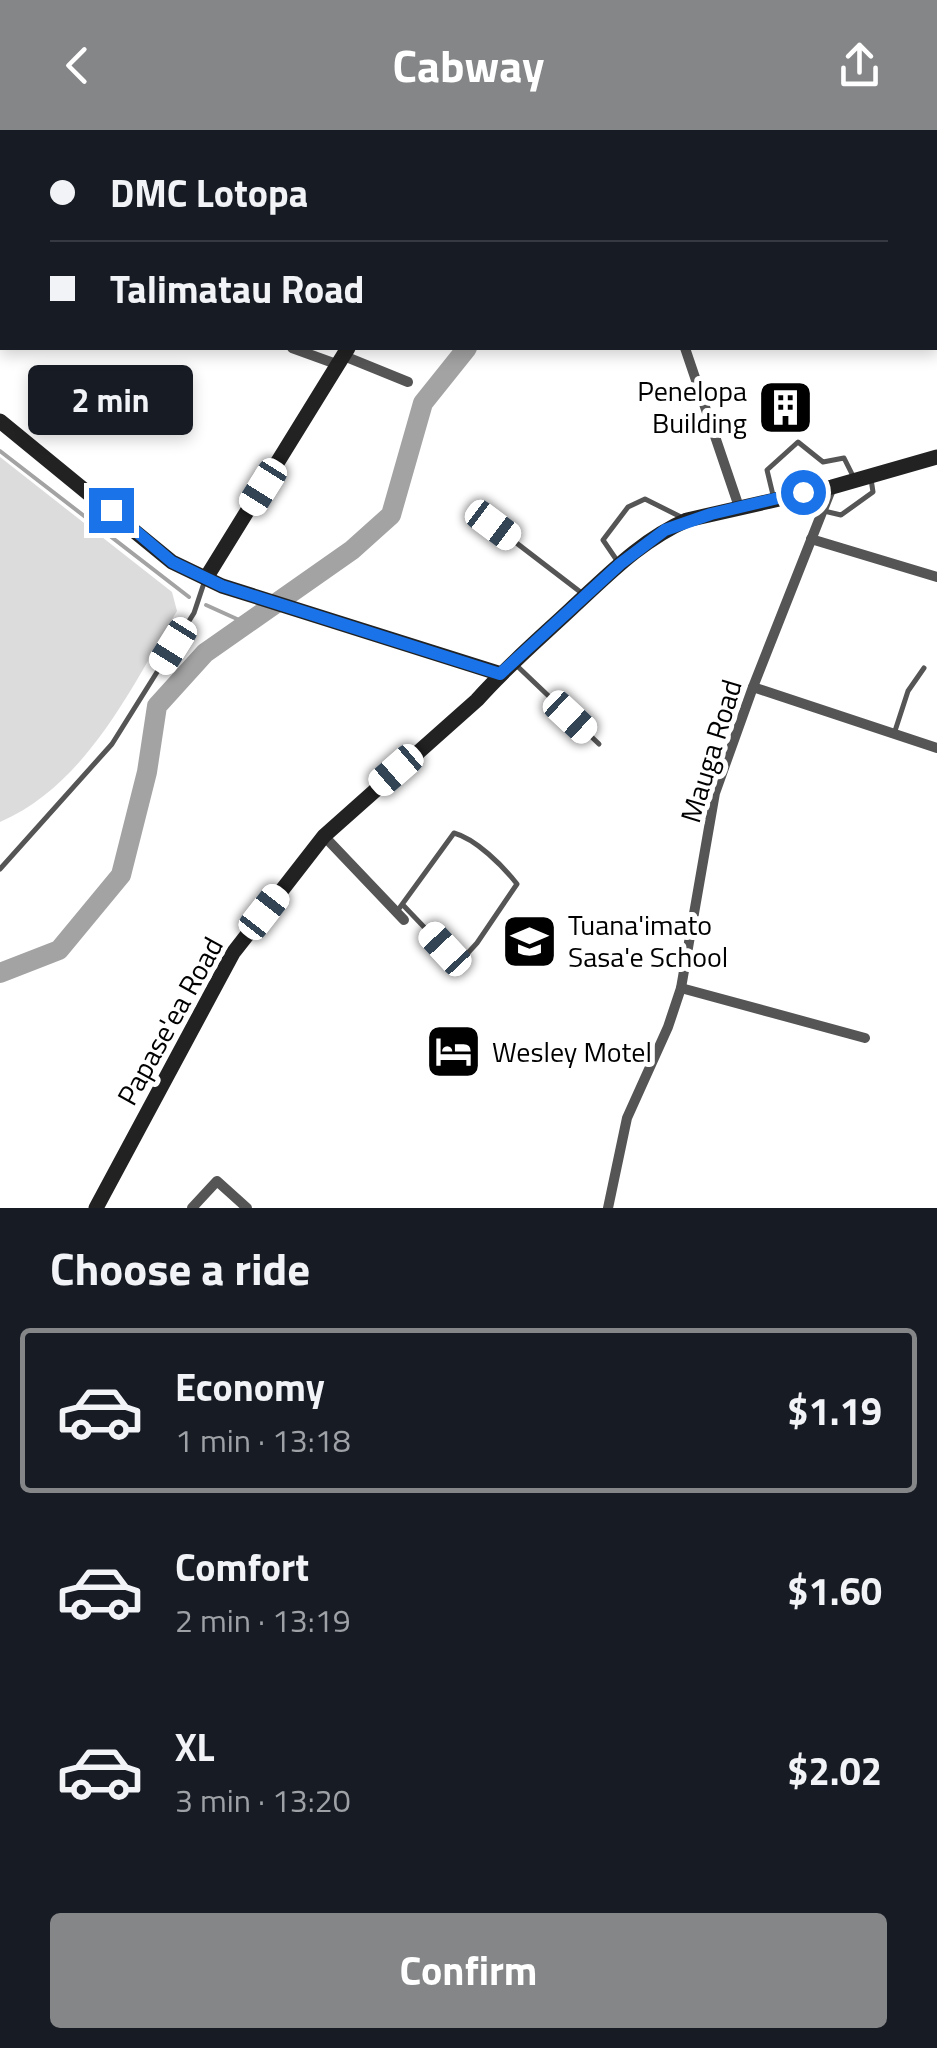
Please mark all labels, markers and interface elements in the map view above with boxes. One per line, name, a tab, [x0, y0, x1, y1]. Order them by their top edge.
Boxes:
text: Cabway	[393, 31, 544, 99]
icon: back	[50, 38, 105, 93]
icon: share	[832, 38, 887, 93]
text: DMC Lotopa	[110, 164, 308, 222]
text: Talimatau Road	[110, 260, 364, 318]
callout: 2 min	[28, 365, 194, 435]
place label: Penelopa Building	[637, 369, 747, 444]
text: 2 min	[72, 376, 149, 424]
building icon: Penelopa Building	[756, 377, 816, 437]
car	[234, 454, 292, 520]
route start	[781, 470, 826, 515]
route end	[89, 488, 134, 533]
car	[460, 495, 526, 555]
car	[144, 613, 202, 679]
street label: Mauga Road	[668, 674, 753, 828]
car	[538, 686, 602, 748]
car	[364, 739, 428, 801]
car	[234, 879, 294, 945]
place label: Tuana'imato Sasa'e School	[568, 903, 728, 978]
school or university icon: Tuana'imato Sasa'e School	[499, 911, 559, 971]
car	[414, 917, 476, 981]
street label: Papase'ea Road	[106, 929, 234, 1113]
hotel icon: Wesley Motel	[423, 1022, 483, 1082]
place label: Wesley Motel	[492, 1030, 652, 1073]
text: Choose a ride	[50, 1234, 310, 1302]
text: Economy	[175, 1358, 325, 1416]
icon: car	[55, 1366, 145, 1456]
text: $1.19	[787, 1382, 882, 1440]
text: 1 min · 13:18	[175, 1416, 351, 1464]
text: Comfort	[175, 1538, 309, 1596]
icon: car	[55, 1546, 145, 1636]
text: $1.60	[787, 1562, 882, 1620]
text: 2 min · 13:19	[175, 1596, 351, 1644]
text: XL	[175, 1718, 215, 1776]
icon: car	[55, 1726, 145, 1816]
text: $2.02	[787, 1742, 882, 1800]
text: 3 min · 13:20	[175, 1776, 351, 1824]
button: Confirm	[50, 1913, 887, 2028]

